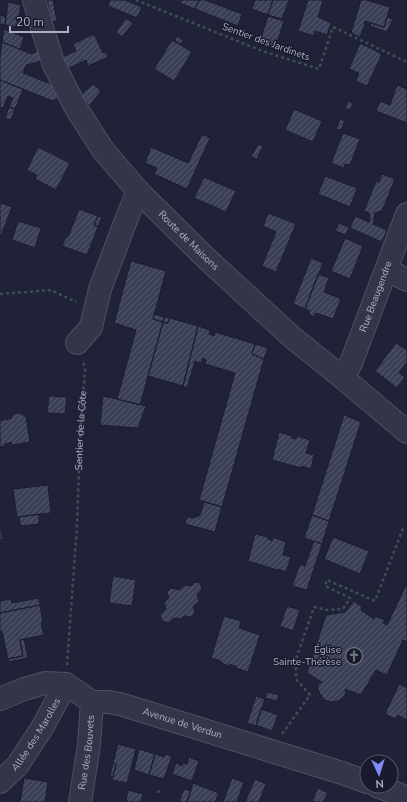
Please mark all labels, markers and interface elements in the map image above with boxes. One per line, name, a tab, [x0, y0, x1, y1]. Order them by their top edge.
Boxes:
scale bar	[10, 8, 68, 34]
text: 20 m	[16, 14, 44, 30]
street label: Sentier des Jardinets	[220, 20, 312, 64]
street label: Route de Maisons	[155, 208, 222, 274]
street label: Rue Beaugendre	[356, 259, 396, 334]
street label: Sentier de la Côte	[72, 390, 90, 471]
place label: Église Sainte-Thérèse	[273, 643, 341, 669]
church icon: Église Sainte-Thérèse	[344, 646, 364, 666]
street label: Allée des Marolles	[8, 695, 64, 775]
street label: Avenue de Verdun	[141, 704, 224, 742]
street label: Rue des Bouvets	[75, 714, 98, 791]
north arrow	[359, 754, 399, 794]
text: N	[375, 776, 384, 791]

